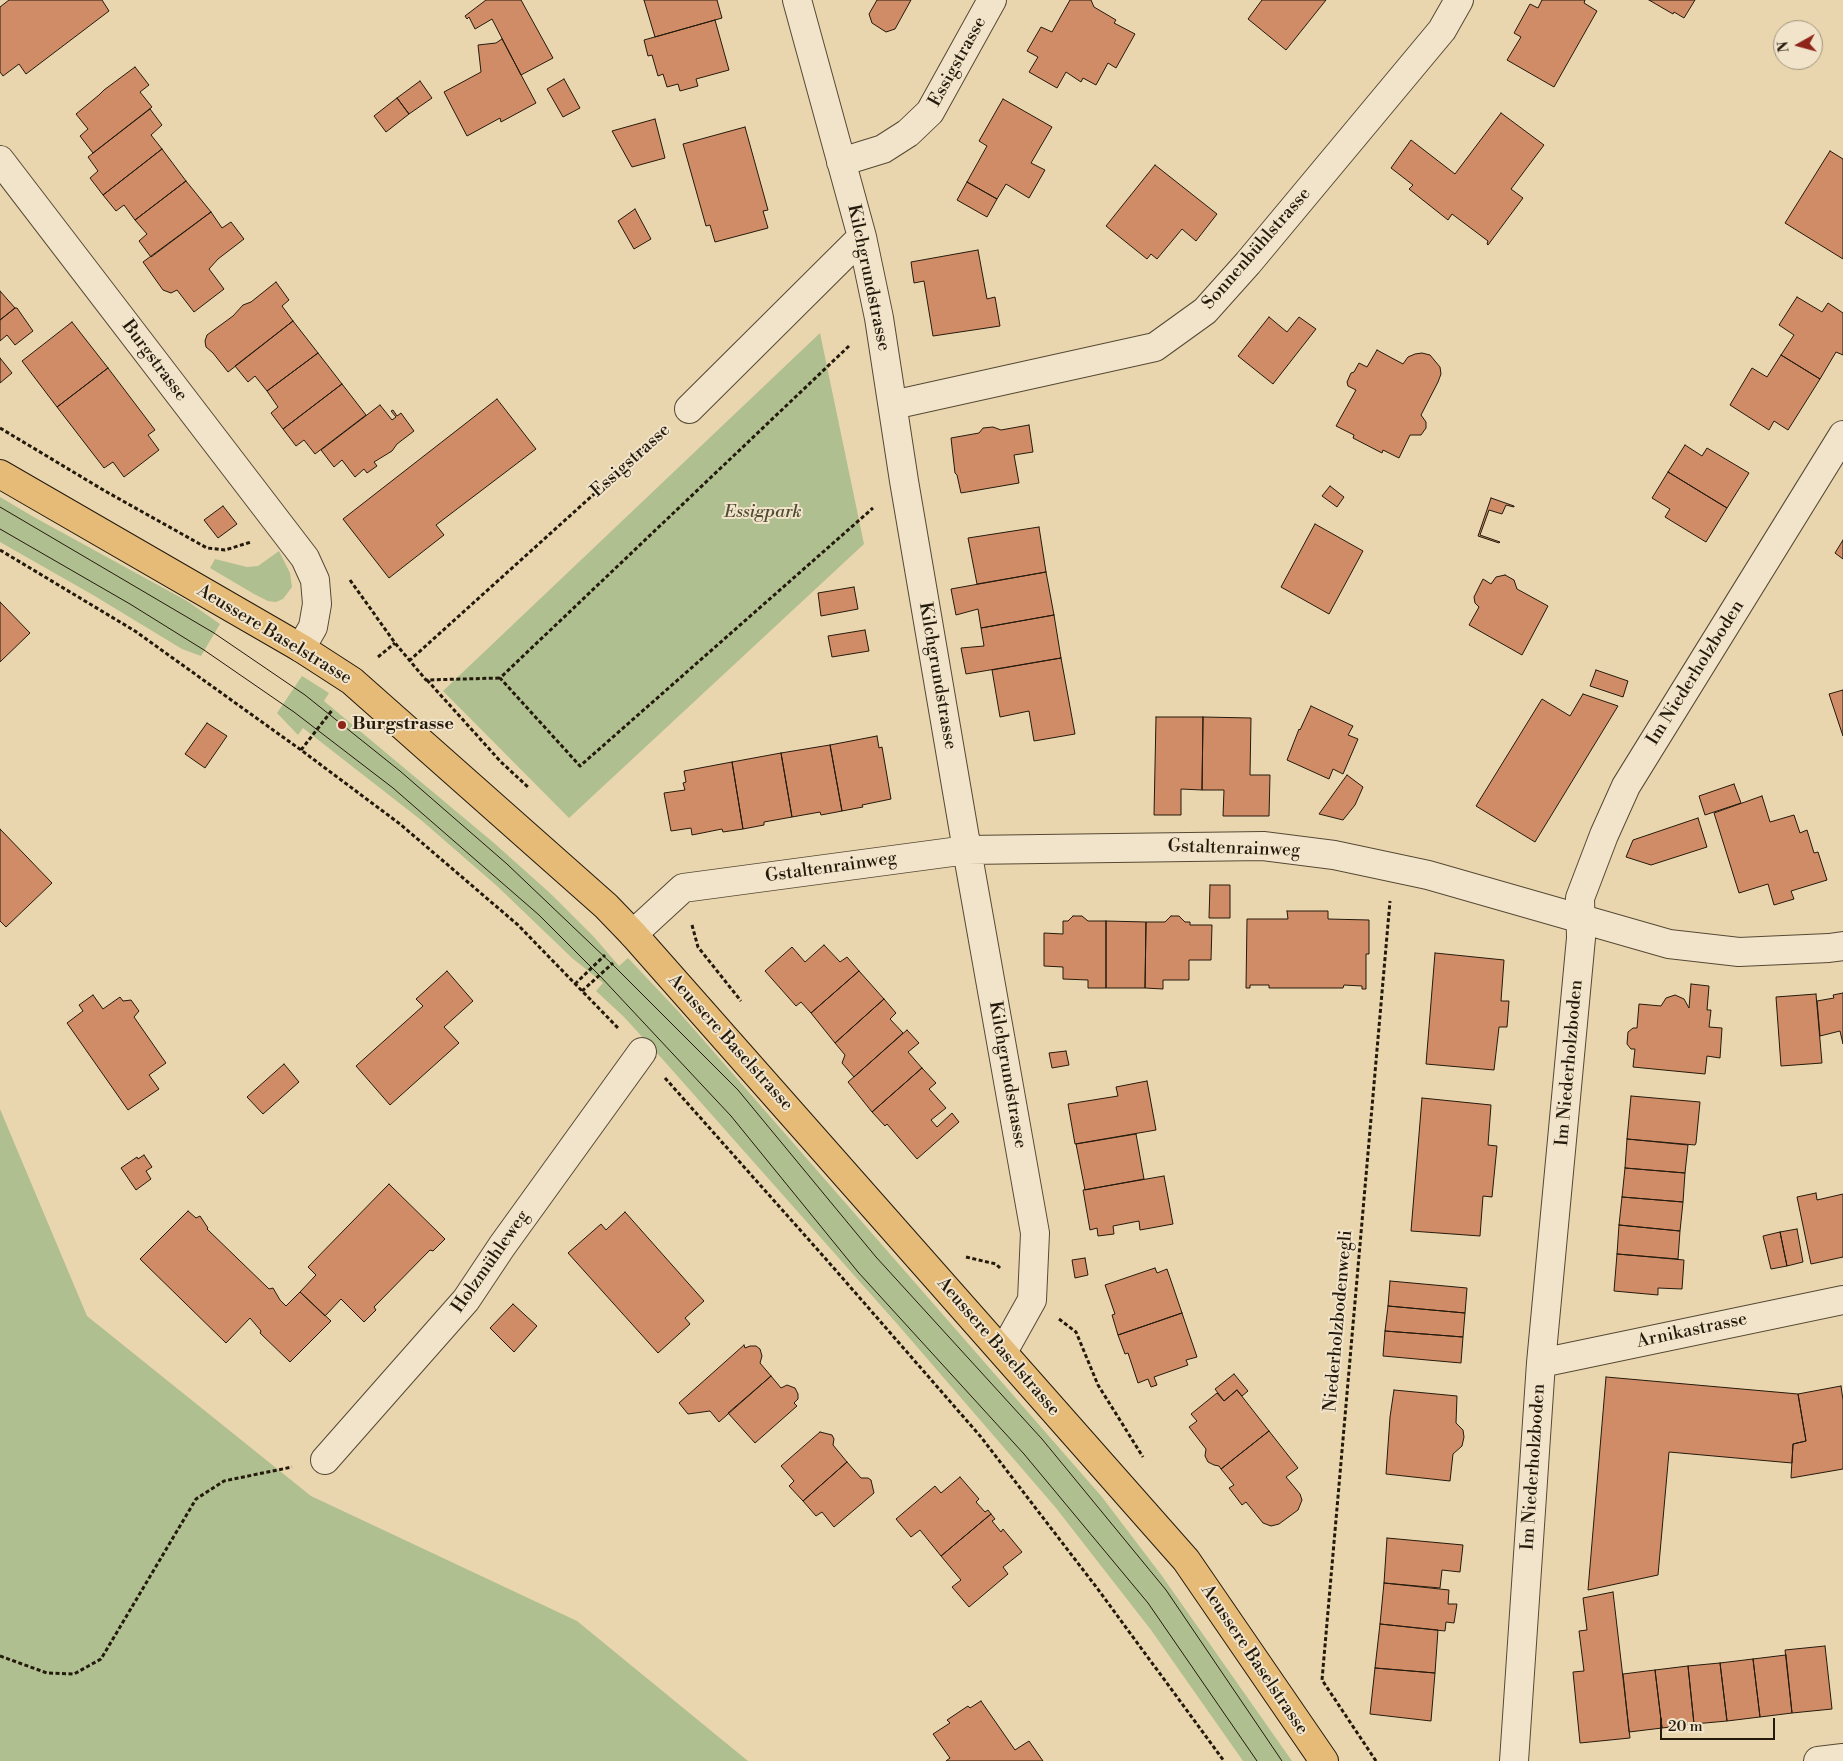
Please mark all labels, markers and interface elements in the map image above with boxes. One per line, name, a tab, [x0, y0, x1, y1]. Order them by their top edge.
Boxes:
street label: Essigstrasse	[924, 13, 992, 111]
north arrow	[1773, 20, 1823, 70]
text: N	[1774, 40, 1794, 53]
street label: Sonnenbühlstrasse	[1198, 184, 1316, 314]
street label: Kilchgrundstrasse	[842, 203, 894, 353]
street label: Burgstrasse	[117, 316, 191, 406]
street label: Essigstrasse	[587, 420, 675, 502]
park label: Essigpark	[724, 502, 802, 524]
street label: Aeussere Baselstrasse	[193, 580, 355, 690]
street label: Im Niederholzboden	[1643, 597, 1749, 749]
street label: Kilchgrundstrasse	[913, 601, 961, 751]
place label: Burgstrasse	[352, 714, 454, 736]
marker: Burgstrasse	[336, 719, 348, 731]
street label: Gstaltenrainweg	[1167, 836, 1301, 862]
street label: Gstaltenrainweg	[764, 848, 898, 888]
street label: Aeussere Baselstrasse	[663, 970, 797, 1116]
street label: Im Niederholzboden	[1552, 979, 1588, 1147]
street label: Kilchgrundstrasse	[983, 1000, 1031, 1150]
street label: Holzmühleweg	[448, 1207, 534, 1317]
street label: Niederholzbodenwegli	[1320, 1229, 1358, 1413]
street label: Aeussere Baselstrasse	[932, 1273, 1064, 1421]
street label: Arnikastrasse	[1635, 1309, 1749, 1353]
street label: Im Niederholzboden	[1517, 1383, 1551, 1551]
street label: Aeussere Baselstrasse	[1196, 1581, 1312, 1739]
scale bar	[1663, 1708, 1778, 1740]
text: 20 m	[1668, 1717, 1703, 1736]

